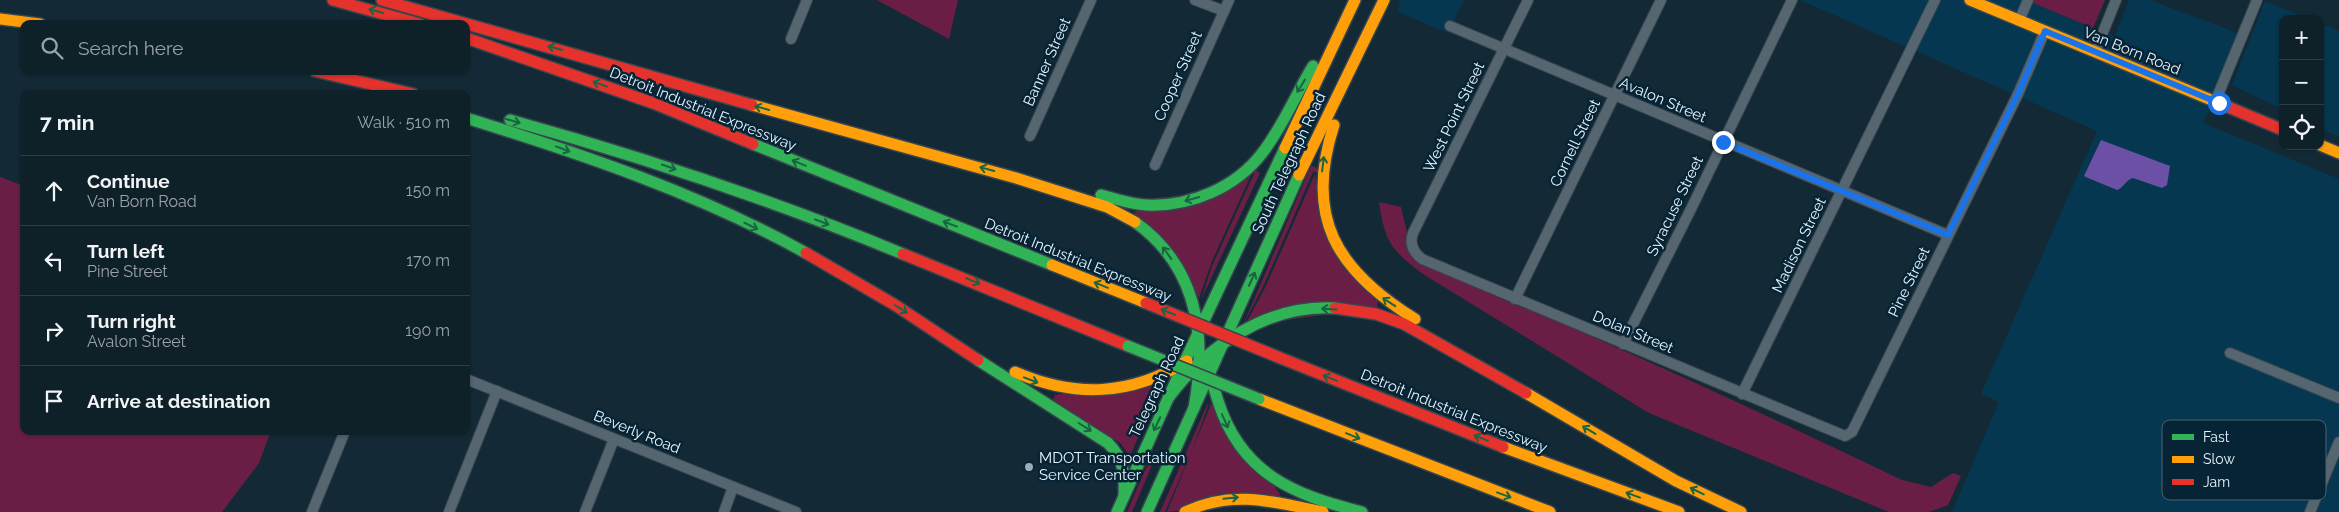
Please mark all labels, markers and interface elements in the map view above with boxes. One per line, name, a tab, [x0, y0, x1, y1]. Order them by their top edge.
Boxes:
one-way arrow	[369, 6, 385, 16]
street label: Banner Street	[1019, 15, 1075, 109]
map controls	[2279, 15, 2324, 150]
button: +	[2279, 15, 2324, 60]
search box	[20, 20, 470, 75]
street label: Van Born Road	[2081, 23, 2183, 79]
street label: Cooper Street	[1150, 28, 1206, 124]
icon: search	[38, 34, 66, 62]
text: Search here	[78, 37, 184, 59]
one-way arrow	[547, 43, 563, 53]
street label: West Point Street	[1420, 59, 1488, 175]
button: −	[2279, 60, 2324, 105]
street label: Detroit Industrial Expressway	[607, 63, 799, 155]
street label: Avalon Street	[1617, 74, 1709, 126]
one-way arrow	[592, 79, 608, 88]
one-way arrow	[1296, 79, 1306, 93]
street label: South Telegraph Road	[1248, 90, 1330, 236]
route start	[2208, 92, 2231, 115]
street label: Cornell Street	[1546, 96, 1604, 190]
one-way arrow	[754, 102, 770, 112]
button: locate	[2279, 105, 2324, 150]
text: 7 min	[40, 110, 94, 135]
text: Walk · 510 m	[357, 113, 450, 132]
one-way arrow	[505, 116, 521, 126]
route end	[1712, 131, 1735, 154]
one-way arrow	[554, 145, 570, 154]
street label: Syracuse Street	[1643, 153, 1707, 259]
one-way arrow	[1318, 156, 1328, 172]
one-way arrow	[792, 158, 807, 168]
one-way arrow	[661, 163, 676, 172]
one-way arrow	[979, 164, 995, 173]
text: Continue	[87, 170, 170, 192]
icon: ahead	[40, 177, 68, 205]
text: 150 m	[406, 181, 450, 200]
text: Van Born Road	[87, 192, 197, 211]
street label: Madison Street	[1768, 194, 1830, 296]
one-way arrow	[1185, 195, 1201, 205]
street label: Detroit Industrial Expressway	[982, 214, 1174, 306]
one-way arrow	[814, 218, 829, 227]
one-way arrow	[943, 219, 958, 228]
one-way arrow	[744, 221, 759, 231]
text: Turn left	[87, 240, 164, 262]
street label: Pine Street	[1884, 244, 1934, 320]
one-way arrow	[1162, 246, 1172, 260]
icon: left	[40, 247, 68, 275]
text: 170 m	[406, 251, 450, 270]
text: Pine Street	[87, 262, 168, 281]
one-way arrow	[1248, 272, 1258, 287]
one-way arrow	[965, 277, 980, 287]
one-way arrow	[1094, 279, 1109, 289]
one-way arrow	[1382, 297, 1396, 307]
one-way arrow	[893, 304, 907, 314]
one-way arrow	[1322, 304, 1338, 313]
one-way arrow	[1161, 307, 1176, 317]
street label: Dolan Street	[1590, 307, 1676, 357]
text: Turn right	[87, 310, 176, 332]
icon: right	[40, 317, 68, 345]
text: 190 m	[405, 321, 450, 340]
text: Avalon Street	[87, 332, 186, 351]
street label: Telegraph Road	[1126, 334, 1188, 440]
street label: Detroit Industrial Expressway	[1358, 365, 1550, 457]
one-way arrow	[1323, 372, 1338, 382]
one-way arrow	[1023, 375, 1038, 385]
icon: arrive	[40, 387, 68, 415]
text: Arrive at destination	[87, 390, 271, 412]
street label: Beverly Road	[591, 406, 683, 458]
one-way arrow	[1220, 413, 1230, 428]
one-way arrow	[1152, 416, 1161, 431]
legend	[2162, 420, 2326, 500]
one-way arrow	[1078, 421, 1092, 432]
one-way arrow	[1583, 425, 1597, 435]
text: Fast	[2203, 429, 2230, 445]
one-way arrow	[1345, 432, 1360, 441]
one-way arrow	[1474, 433, 1489, 442]
place label: MDOT Transportation Service Center	[1039, 449, 1186, 484]
text: Slow	[2203, 451, 2235, 467]
marker: MDOT Transportation Service Center	[1023, 461, 1035, 473]
text: Jam	[2203, 474, 2230, 490]
one-way arrow	[1690, 486, 1705, 495]
one-way arrow	[1625, 490, 1641, 499]
one-way arrow	[1496, 491, 1511, 500]
one-way arrow	[1223, 493, 1239, 503]

